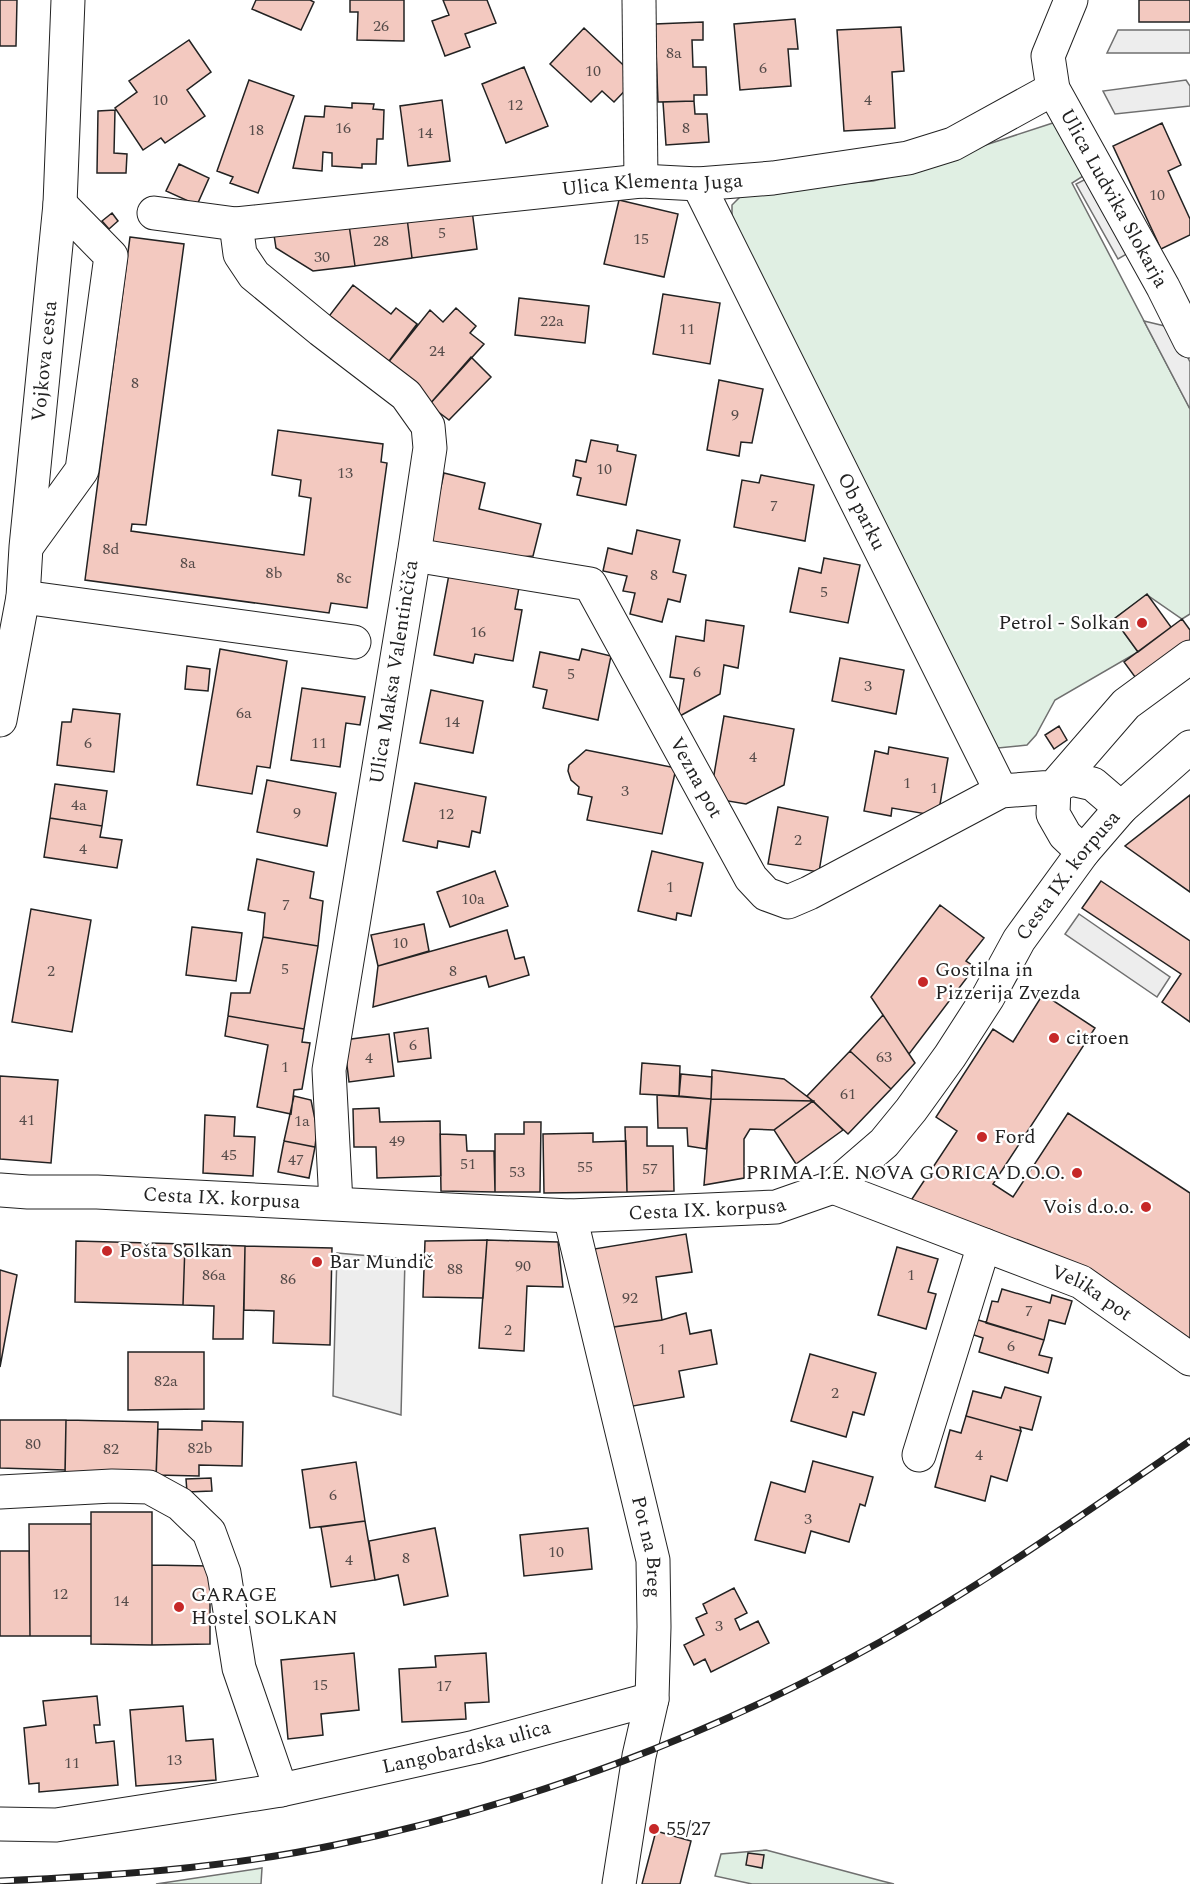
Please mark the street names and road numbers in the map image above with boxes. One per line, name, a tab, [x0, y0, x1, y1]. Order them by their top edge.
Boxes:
street label: Ulica Ludvika Slokarja	[1052, 103, 1176, 294]
street label: Ulica Klementa Juga	[560, 165, 744, 204]
street label: Vojkova cesta	[24, 299, 65, 423]
street label: Ob parku	[829, 467, 894, 556]
street label: Ulica Maksa Valentinčiča	[361, 558, 427, 786]
street label: Vezna pot	[661, 731, 730, 824]
street label: Cesta IX. korpusa	[1008, 803, 1128, 947]
street label: Cesta IX. korpusa	[142, 1179, 301, 1217]
street label: Cesta IX. korpusa	[628, 1190, 790, 1228]
street label: Velika pot	[1047, 1257, 1138, 1329]
street label: Pot na Breg	[623, 1493, 669, 1598]
street label: Langobardska ulica	[379, 1712, 554, 1782]

